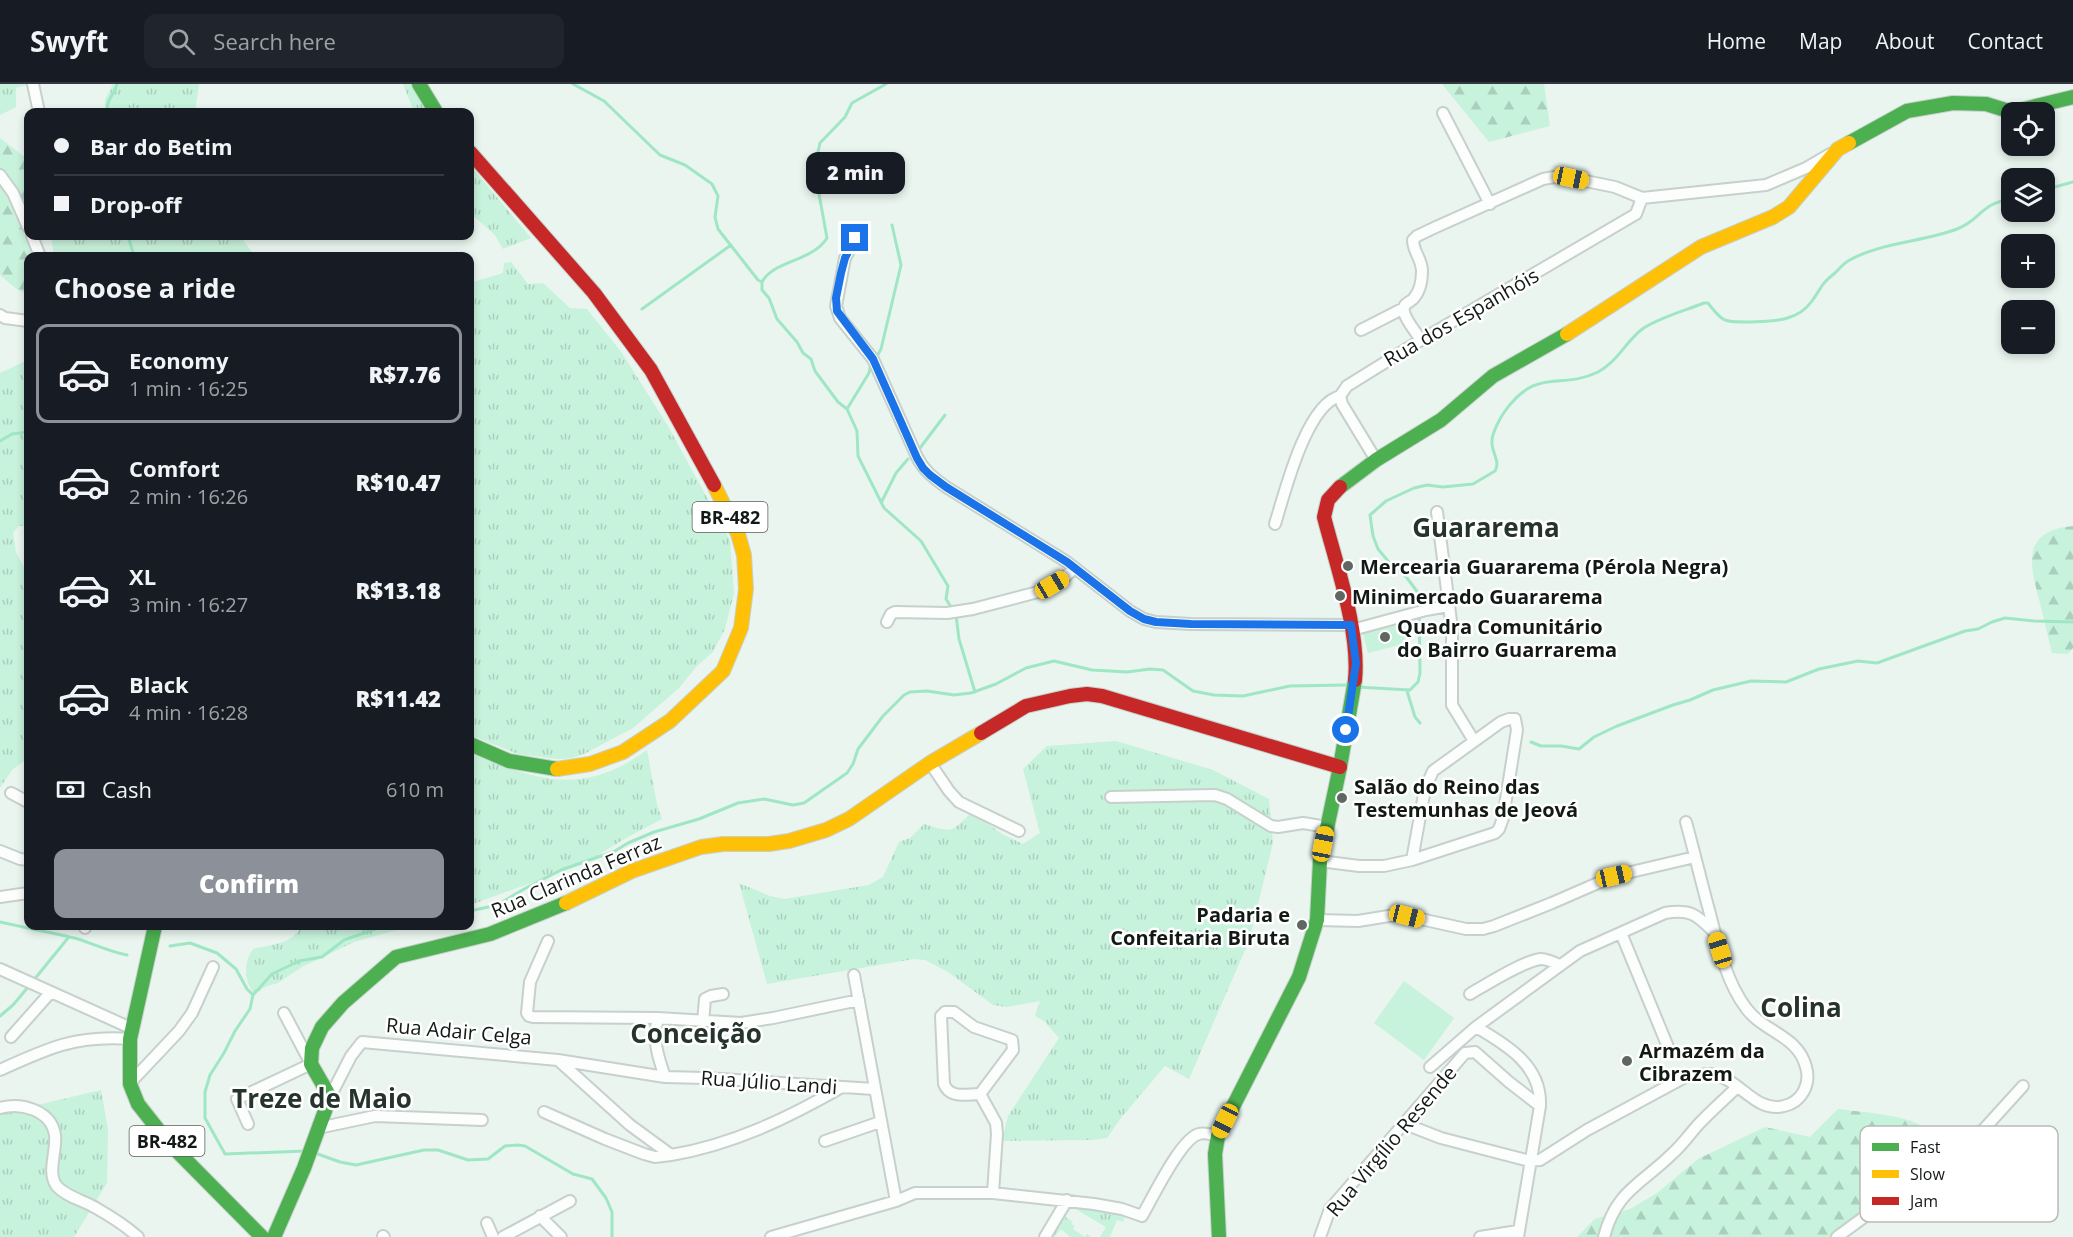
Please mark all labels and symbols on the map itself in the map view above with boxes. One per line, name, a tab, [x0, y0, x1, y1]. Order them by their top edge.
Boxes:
callout: 2 min	[806, 151, 904, 193]
car	[1552, 165, 1590, 191]
route end	[841, 224, 868, 251]
street label: Rua dos Espanhóis	[1378, 262, 1544, 372]
road number: BR-482	[692, 502, 768, 532]
district label: Guararema	[1412, 509, 1560, 545]
place label: Mercearia Guararema (Pérola Negra)	[1360, 553, 1728, 580]
marker: Mercearia Guararema (Pérola Negra)	[1341, 559, 1355, 573]
car	[1032, 568, 1072, 602]
place label: Minimercado Guararema	[1352, 583, 1603, 610]
marker: Minimercado Guararema	[1333, 589, 1347, 603]
place label: Quadra Comunitário do Bairro Guarrarema	[1397, 613, 1617, 663]
marker: Quadra Comunitário do Bairro Guarrarema	[1378, 630, 1392, 644]
route start	[1332, 716, 1359, 743]
place label: Salão do Reino das Testemunhas de Jeová	[1354, 773, 1578, 823]
marker: Salão do Reino das Testemunhas de Jeová	[1335, 791, 1349, 805]
car	[1311, 825, 1335, 863]
street label: Rua Clarinda Ferraz	[487, 828, 665, 924]
car	[1594, 863, 1634, 889]
place label: Padaria e Confeitaria Biruta	[1110, 901, 1290, 951]
car	[1387, 903, 1427, 929]
marker: Padaria e Confeitaria Biruta	[1295, 918, 1309, 932]
car	[1706, 930, 1734, 970]
district label: Colina	[1760, 989, 1842, 1025]
street label: Rua Adair Celga	[385, 1011, 533, 1051]
district label: Conceição	[630, 1015, 762, 1051]
place label: Armazém da Cibrazem	[1639, 1037, 1765, 1087]
marker: Armazém da Cibrazem	[1620, 1054, 1634, 1068]
street label: Rua Virgílio Resende	[1320, 1060, 1462, 1222]
street label: Rua Júlio Landi	[700, 1064, 838, 1100]
district label: Treze de Maio	[232, 1080, 412, 1116]
car	[1209, 1101, 1241, 1141]
road number: BR-482	[130, 1126, 204, 1156]
legend	[1860, 1126, 2058, 1222]
text: Fast	[1910, 1136, 1941, 1158]
text: Slow	[1910, 1163, 1945, 1185]
text: Jam	[1908, 1190, 1938, 1212]

